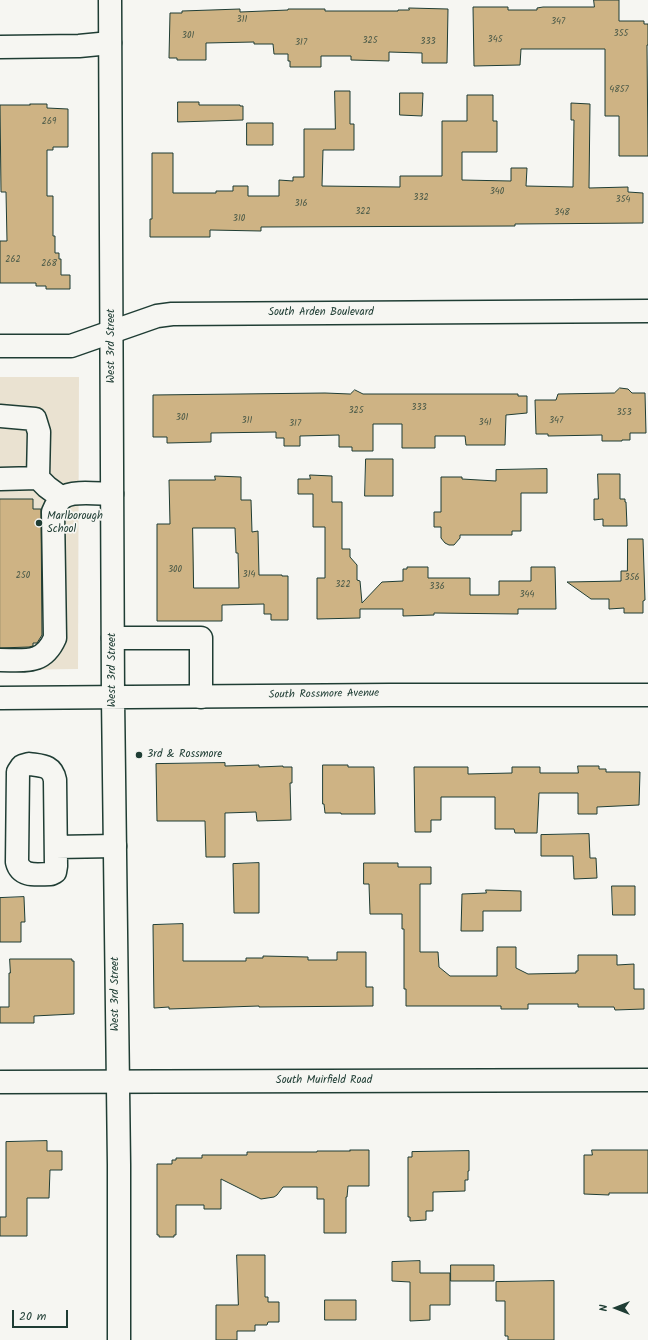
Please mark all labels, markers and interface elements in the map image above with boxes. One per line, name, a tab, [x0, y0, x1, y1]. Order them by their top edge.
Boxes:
house number: 311	[237, 15, 247, 25]
house number: 347	[551, 17, 565, 27]
house number: 355	[614, 29, 628, 39]
house number: 301	[182, 31, 194, 41]
house number: 345	[488, 35, 502, 45]
house number: 325	[362, 36, 378, 46]
house number: 333	[420, 37, 436, 47]
house number: 317	[295, 38, 307, 48]
house number: 4857	[609, 85, 629, 95]
house number: 269	[42, 117, 56, 127]
house number: 340	[490, 187, 504, 197]
house number: 332	[413, 193, 429, 203]
house number: 354	[616, 195, 630, 205]
house number: 316	[295, 199, 307, 209]
house number: 322	[355, 207, 371, 217]
house number: 348	[554, 208, 570, 218]
house number: 310	[233, 214, 245, 224]
house number: 262	[5, 255, 21, 265]
house number: 268	[41, 259, 57, 269]
street label: South Arden Boulevard	[268, 306, 374, 320]
street label: West 3rd Street	[105, 309, 119, 383]
house number: 333	[411, 403, 427, 413]
house number: 325	[348, 406, 364, 416]
house number: 353	[616, 408, 632, 418]
house number: 301	[176, 413, 188, 423]
house number: 311	[242, 416, 252, 426]
house number: 347	[549, 416, 563, 426]
house number: 341	[479, 418, 491, 428]
house number: 317	[289, 419, 301, 429]
place label: Marlborough School	[47, 510, 103, 536]
marker: Marlborough School	[34, 518, 44, 528]
house number: 300	[168, 565, 182, 575]
house number: 314	[243, 570, 255, 580]
house number: 250	[16, 571, 30, 581]
house number: 356	[625, 573, 639, 583]
house number: 322	[335, 580, 351, 590]
house number: 336	[429, 582, 445, 592]
house number: 344	[519, 590, 535, 600]
street label: West 3rd Street	[106, 633, 120, 707]
street label: South Rossmore Avenue	[269, 687, 379, 703]
place label: 3rd & Rossmore	[147, 748, 222, 762]
marker: 3rd & Rossmore	[134, 750, 144, 760]
street label: West 3rd Street	[109, 957, 123, 1031]
street label: South Muirfield Road	[276, 1074, 372, 1088]
north arrow	[596, 1288, 636, 1328]
scale bar	[14, 1302, 70, 1328]
text: N	[595, 1305, 613, 1311]
text: 20 m	[19, 1307, 46, 1326]

